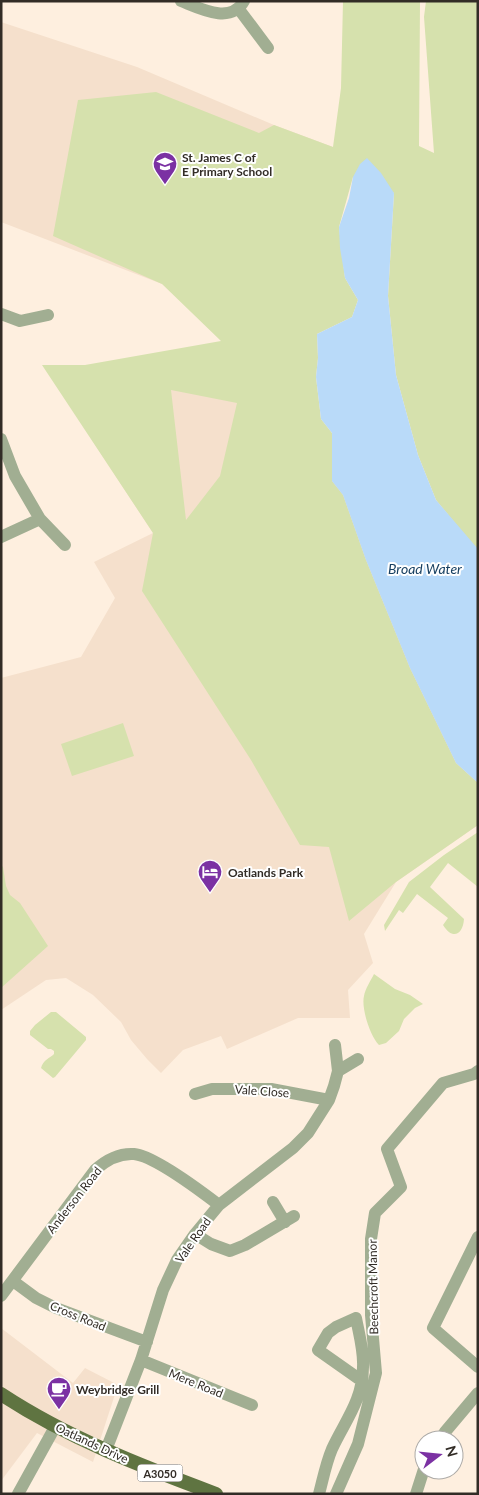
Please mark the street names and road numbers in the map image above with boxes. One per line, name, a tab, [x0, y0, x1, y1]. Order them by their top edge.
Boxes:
street label: Vale Close	[234, 1082, 290, 1100]
street label: Anderson Road	[43, 1164, 105, 1236]
street label: Vale Road	[172, 1214, 214, 1266]
street label: Beechcroft Manor	[365, 1239, 381, 1335]
street label: Cross Road	[48, 1298, 108, 1334]
street label: Mere Road	[167, 1365, 225, 1401]
street label: Oatlands Drive	[53, 1420, 131, 1466]
road number: A3050	[138, 1465, 182, 1482]

